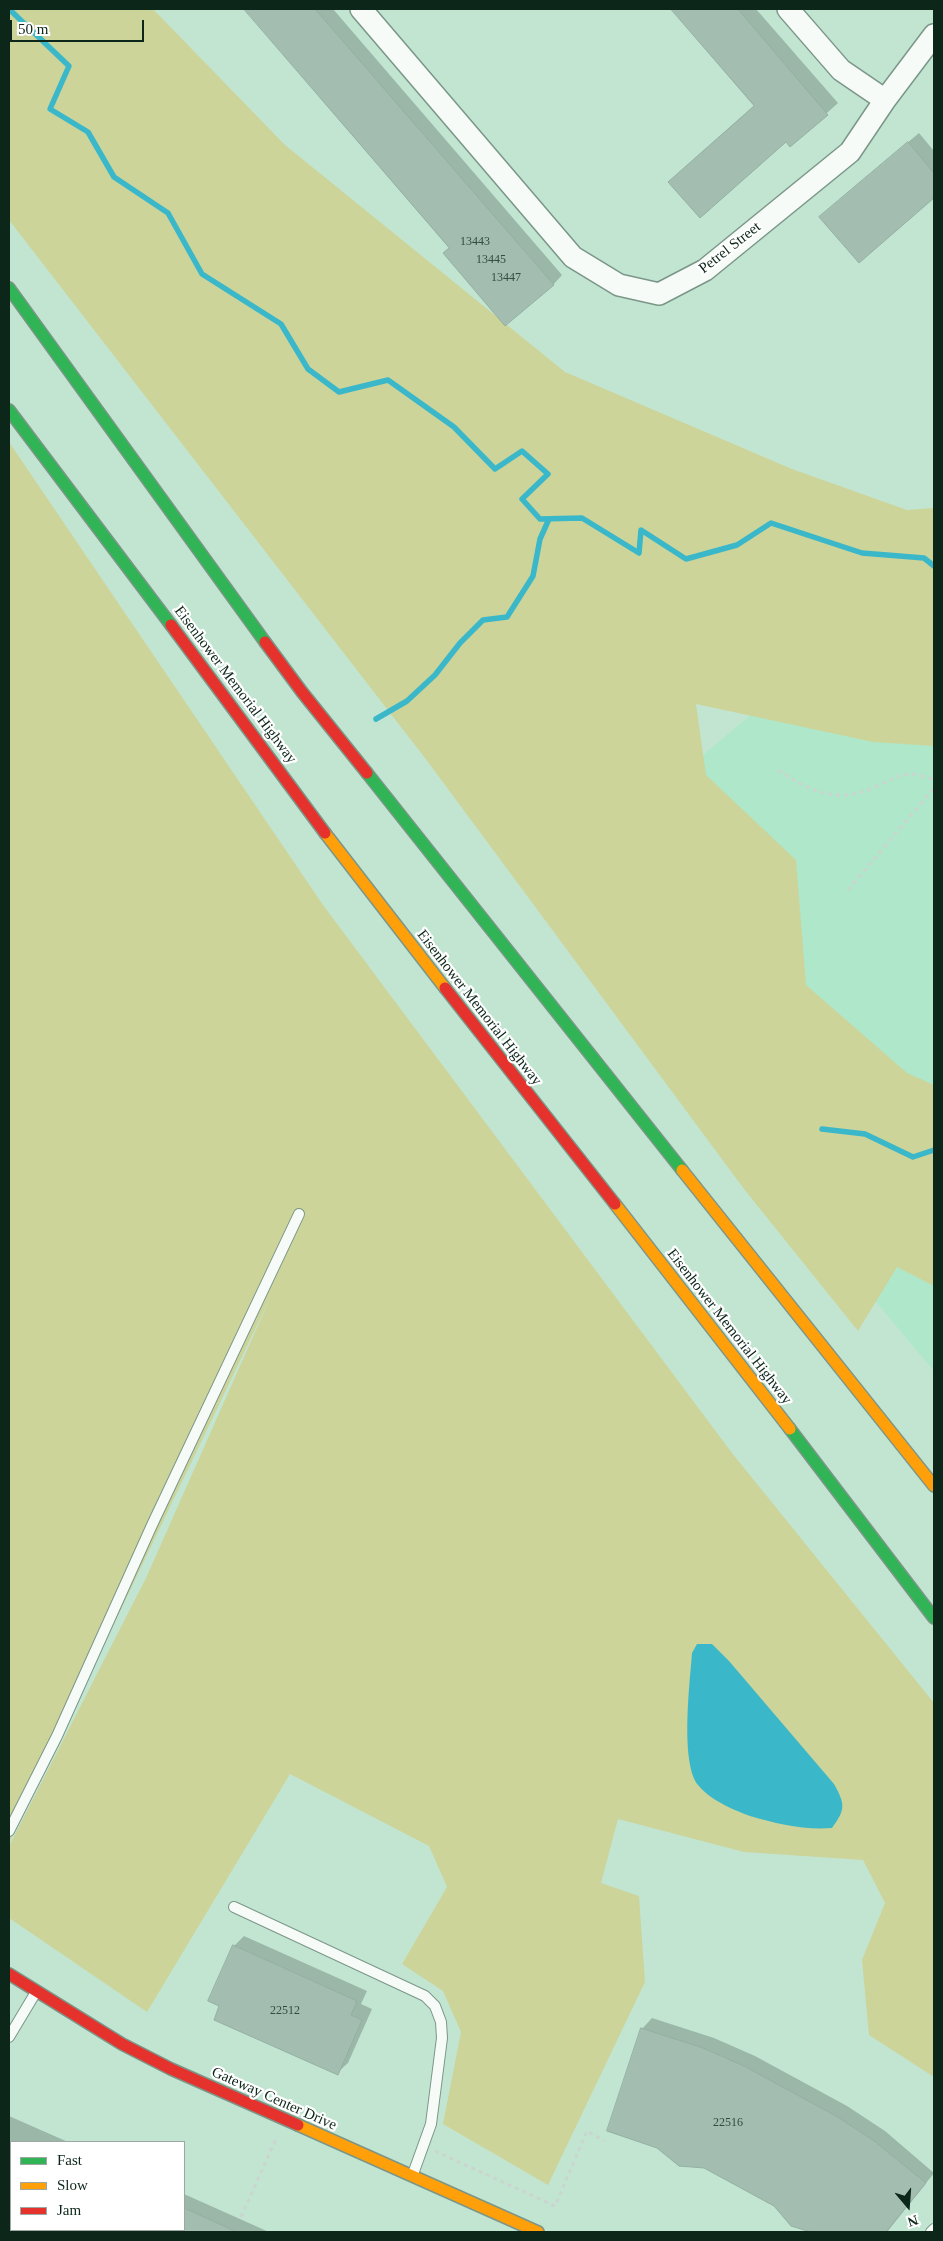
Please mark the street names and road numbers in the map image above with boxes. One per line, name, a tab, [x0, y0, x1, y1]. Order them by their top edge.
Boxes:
street label: Petrel Street	[695, 218, 765, 278]
street label: Eisenhower Memorial Highway	[170, 603, 300, 767]
street label: Eisenhower Memorial Highway	[413, 927, 545, 1089]
street label: Eisenhower Memorial Highway	[663, 1246, 795, 1408]
street label: Gateway Center Drive	[209, 2063, 339, 2135]

